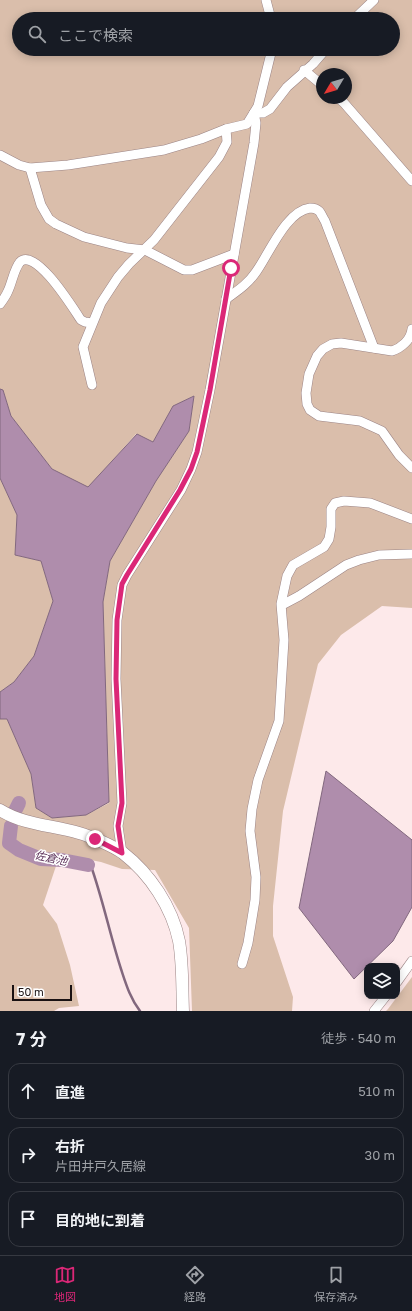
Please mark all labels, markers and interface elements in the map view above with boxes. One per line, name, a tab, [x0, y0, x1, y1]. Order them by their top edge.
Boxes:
search box	[12, 12, 400, 56]
icon: search	[26, 23, 48, 45]
text: ここで検索	[58, 26, 133, 44]
north arrow	[316, 68, 352, 104]
route start	[222, 259, 240, 277]
route end	[86, 830, 104, 848]
water label: 佐倉池	[34, 848, 70, 868]
map controls	[364, 963, 400, 999]
button: layers	[364, 963, 400, 999]
scale bar	[12, 983, 72, 1002]
text: 50 m	[18, 985, 44, 998]
text: 7 分	[16, 1028, 47, 1049]
text: 徒歩 · 540 m	[321, 1030, 396, 1046]
icon: ahead	[17, 1080, 39, 1102]
text: 直進	[55, 1083, 85, 1101]
text: 510 m	[358, 1083, 395, 1099]
text: 右折	[55, 1137, 85, 1155]
icon: right	[17, 1144, 39, 1166]
text: 30 m	[365, 1147, 395, 1163]
text: 片田井戸久居線	[55, 1158, 146, 1174]
icon: arrive	[17, 1208, 39, 1230]
text: 目的地に到着	[55, 1211, 145, 1229]
tab: 地図	[54, 1264, 76, 1304]
tab: 経路	[184, 1264, 206, 1304]
tab: 保存済み	[314, 1264, 358, 1304]

